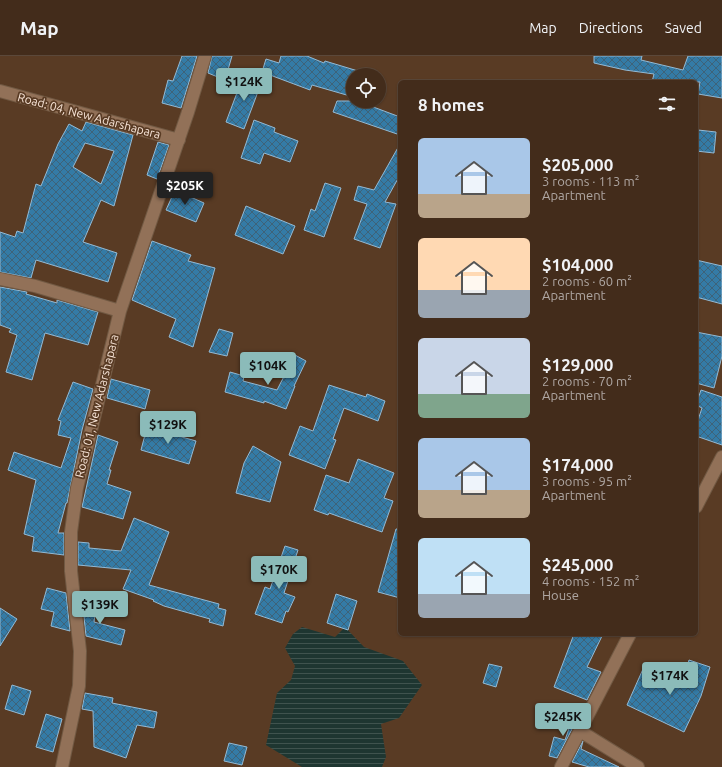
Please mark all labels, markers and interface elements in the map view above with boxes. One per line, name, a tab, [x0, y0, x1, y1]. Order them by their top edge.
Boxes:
text: Map	[20, 17, 59, 39]
text: Map	[529, 20, 557, 36]
text: Directions	[579, 20, 643, 36]
text: Saved	[665, 20, 702, 36]
pin: $124K	[216, 68, 272, 102]
map controls	[346, 68, 386, 108]
button: locate	[346, 68, 386, 108]
text: $124K	[225, 74, 263, 88]
street label: Road: 04, New Adarshapara	[16, 90, 162, 141]
icon: filters	[656, 93, 678, 115]
text: 8 homes	[418, 95, 484, 114]
icon: home	[450, 154, 498, 202]
text: $205,000	[542, 155, 613, 174]
pin: $205K	[157, 172, 213, 206]
text: 3 rooms · 113 m²	[542, 174, 639, 188]
text: $205K	[166, 178, 204, 192]
text: Apartment	[542, 188, 606, 202]
icon: home	[450, 254, 498, 302]
text: $104,000	[542, 255, 613, 274]
text: 2 rooms · 60 m²	[542, 274, 632, 288]
text: Apartment	[542, 288, 606, 302]
street label: Road: 01, New Adarshapara	[72, 333, 121, 479]
pin: $104K	[240, 352, 296, 386]
icon: home	[450, 354, 498, 402]
text: $129,000	[542, 355, 613, 374]
text: $104K	[249, 358, 287, 372]
text: 2 rooms · 70 m²	[542, 374, 632, 388]
text: Apartment	[542, 388, 606, 402]
pin: $129K	[140, 411, 196, 445]
text: $129K	[149, 417, 187, 431]
icon: home	[450, 454, 498, 502]
text: $174,000	[542, 455, 613, 474]
text: 3 rooms · 95 m²	[542, 474, 632, 488]
text: Apartment	[542, 488, 606, 502]
icon: home	[450, 554, 498, 602]
text: $245,000	[542, 555, 613, 574]
pin: $170K	[251, 556, 307, 590]
text: $170K	[260, 562, 298, 576]
text: 4 rooms · 152 m²	[542, 574, 639, 588]
text: House	[542, 588, 579, 602]
pin: $139K	[72, 591, 128, 625]
text: $139K	[81, 597, 119, 611]
pin: $174K	[642, 662, 698, 696]
text: $174K	[651, 668, 689, 682]
pin: $245K	[535, 703, 591, 737]
text: $245K	[544, 709, 582, 723]

